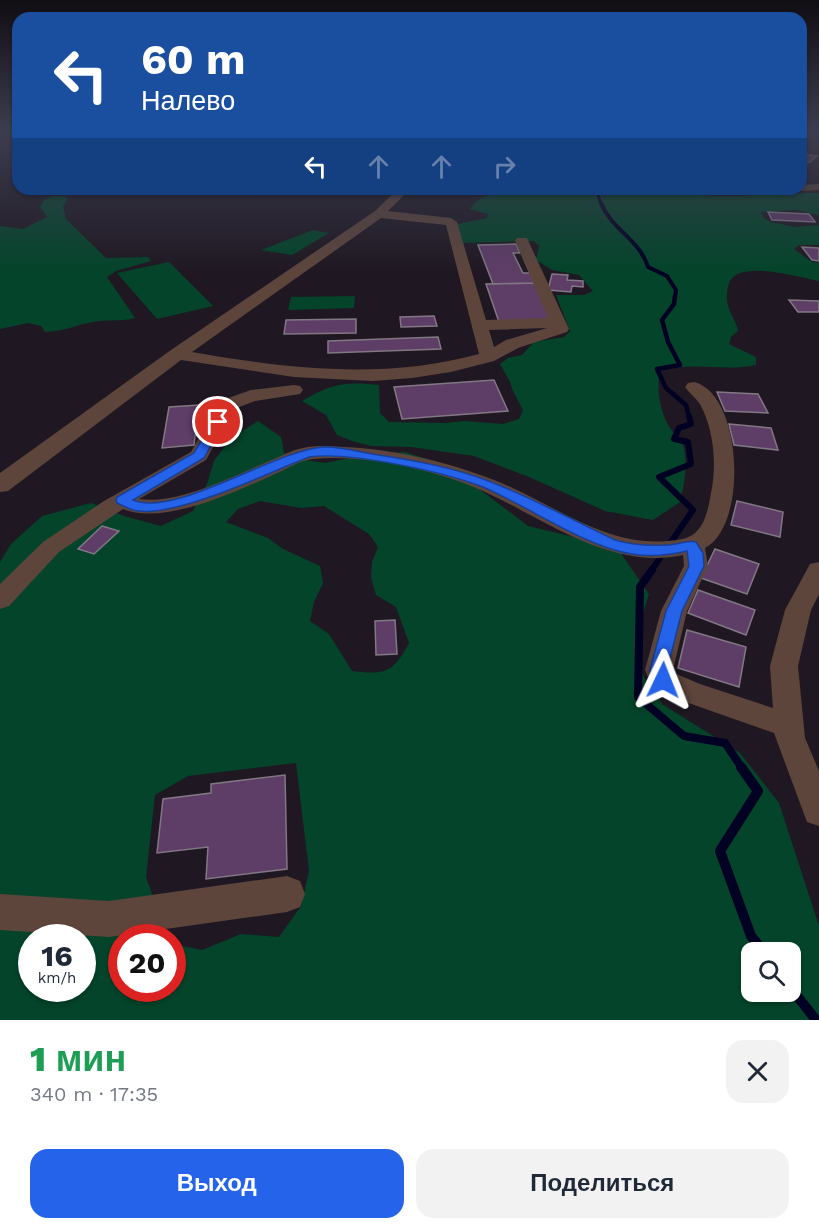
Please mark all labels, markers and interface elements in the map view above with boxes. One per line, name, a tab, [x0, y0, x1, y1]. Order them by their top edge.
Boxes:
text: 60 m	[141, 35, 245, 84]
icon: left	[42, 36, 120, 114]
text: Налево	[141, 85, 235, 117]
icon: left	[299, 150, 332, 183]
icon: ahead	[362, 150, 395, 183]
icon: ahead	[425, 150, 458, 183]
icon: right	[488, 150, 521, 183]
pin	[192, 396, 243, 447]
icon: arrive	[201, 405, 234, 438]
position arrow	[631, 648, 695, 712]
speed limit sign: 20	[108, 924, 186, 1002]
text: 16	[41, 938, 73, 973]
map controls	[741, 942, 801, 1002]
button: search	[741, 942, 801, 1002]
text: km/h	[38, 969, 76, 987]
text: 1 мин	[30, 1038, 126, 1080]
button: close	[726, 1040, 789, 1103]
text: 340 m · 17:35	[30, 1082, 158, 1106]
button: Выход	[30, 1149, 404, 1218]
button: Поделиться	[416, 1149, 789, 1218]

